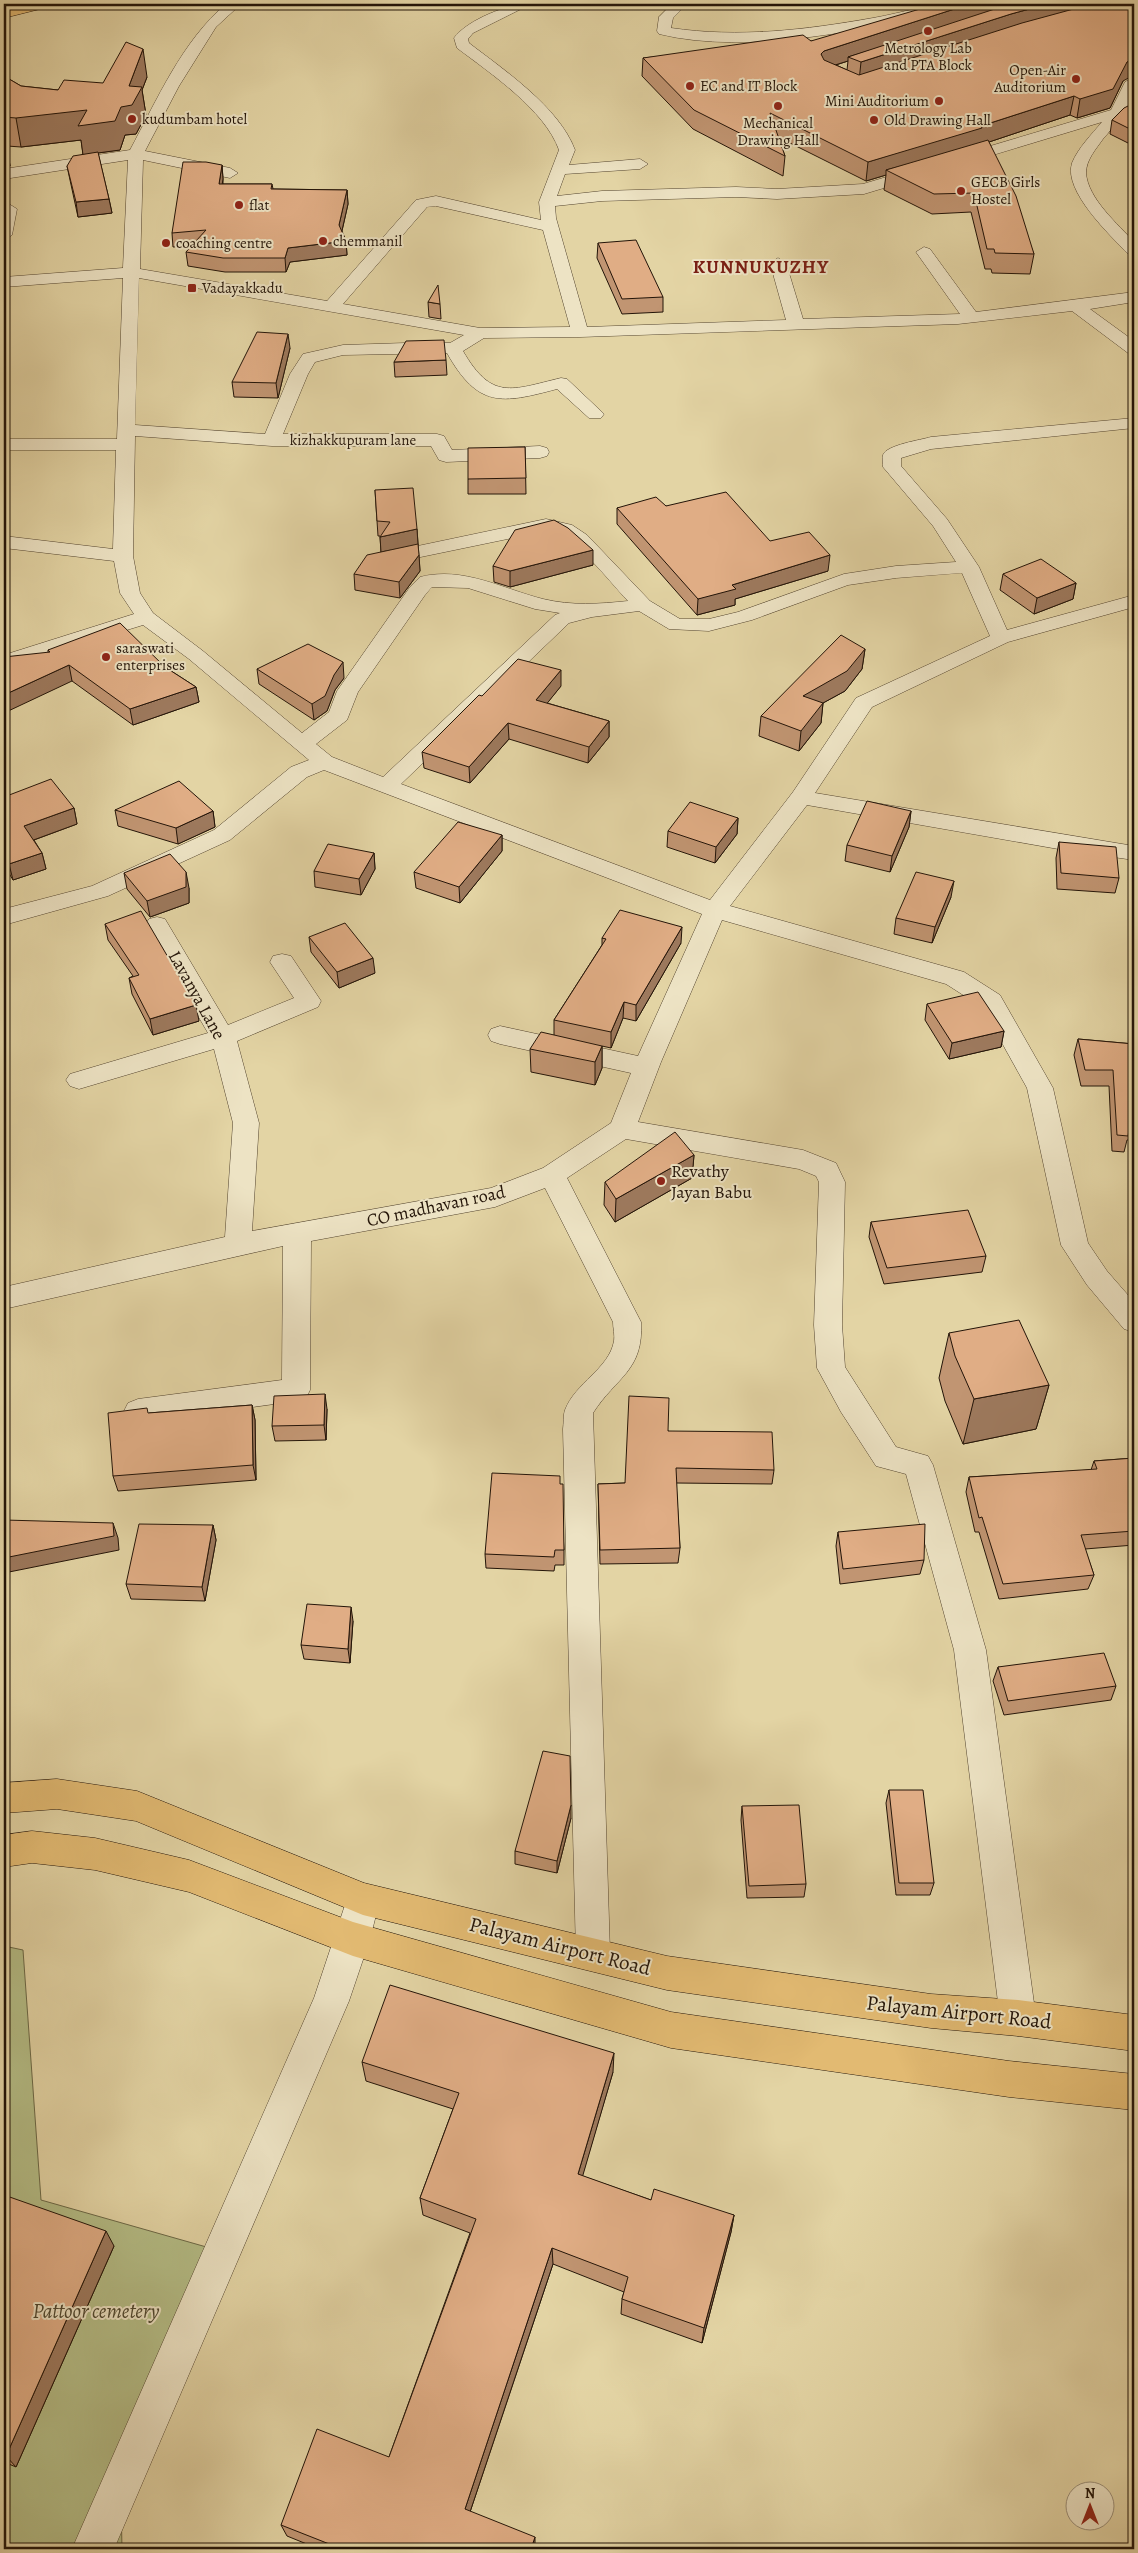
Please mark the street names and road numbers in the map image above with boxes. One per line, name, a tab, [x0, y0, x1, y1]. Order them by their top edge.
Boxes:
street label: kizhakkupuram lane	[290, 430, 416, 450]
street label: Lavanya Lane	[163, 946, 231, 1044]
street label: CO madhavan road	[365, 1180, 508, 1232]
street label: Palayam Airport Road	[466, 1910, 654, 1982]
street label: Palayam Airport Road	[865, 1988, 1054, 2036]

